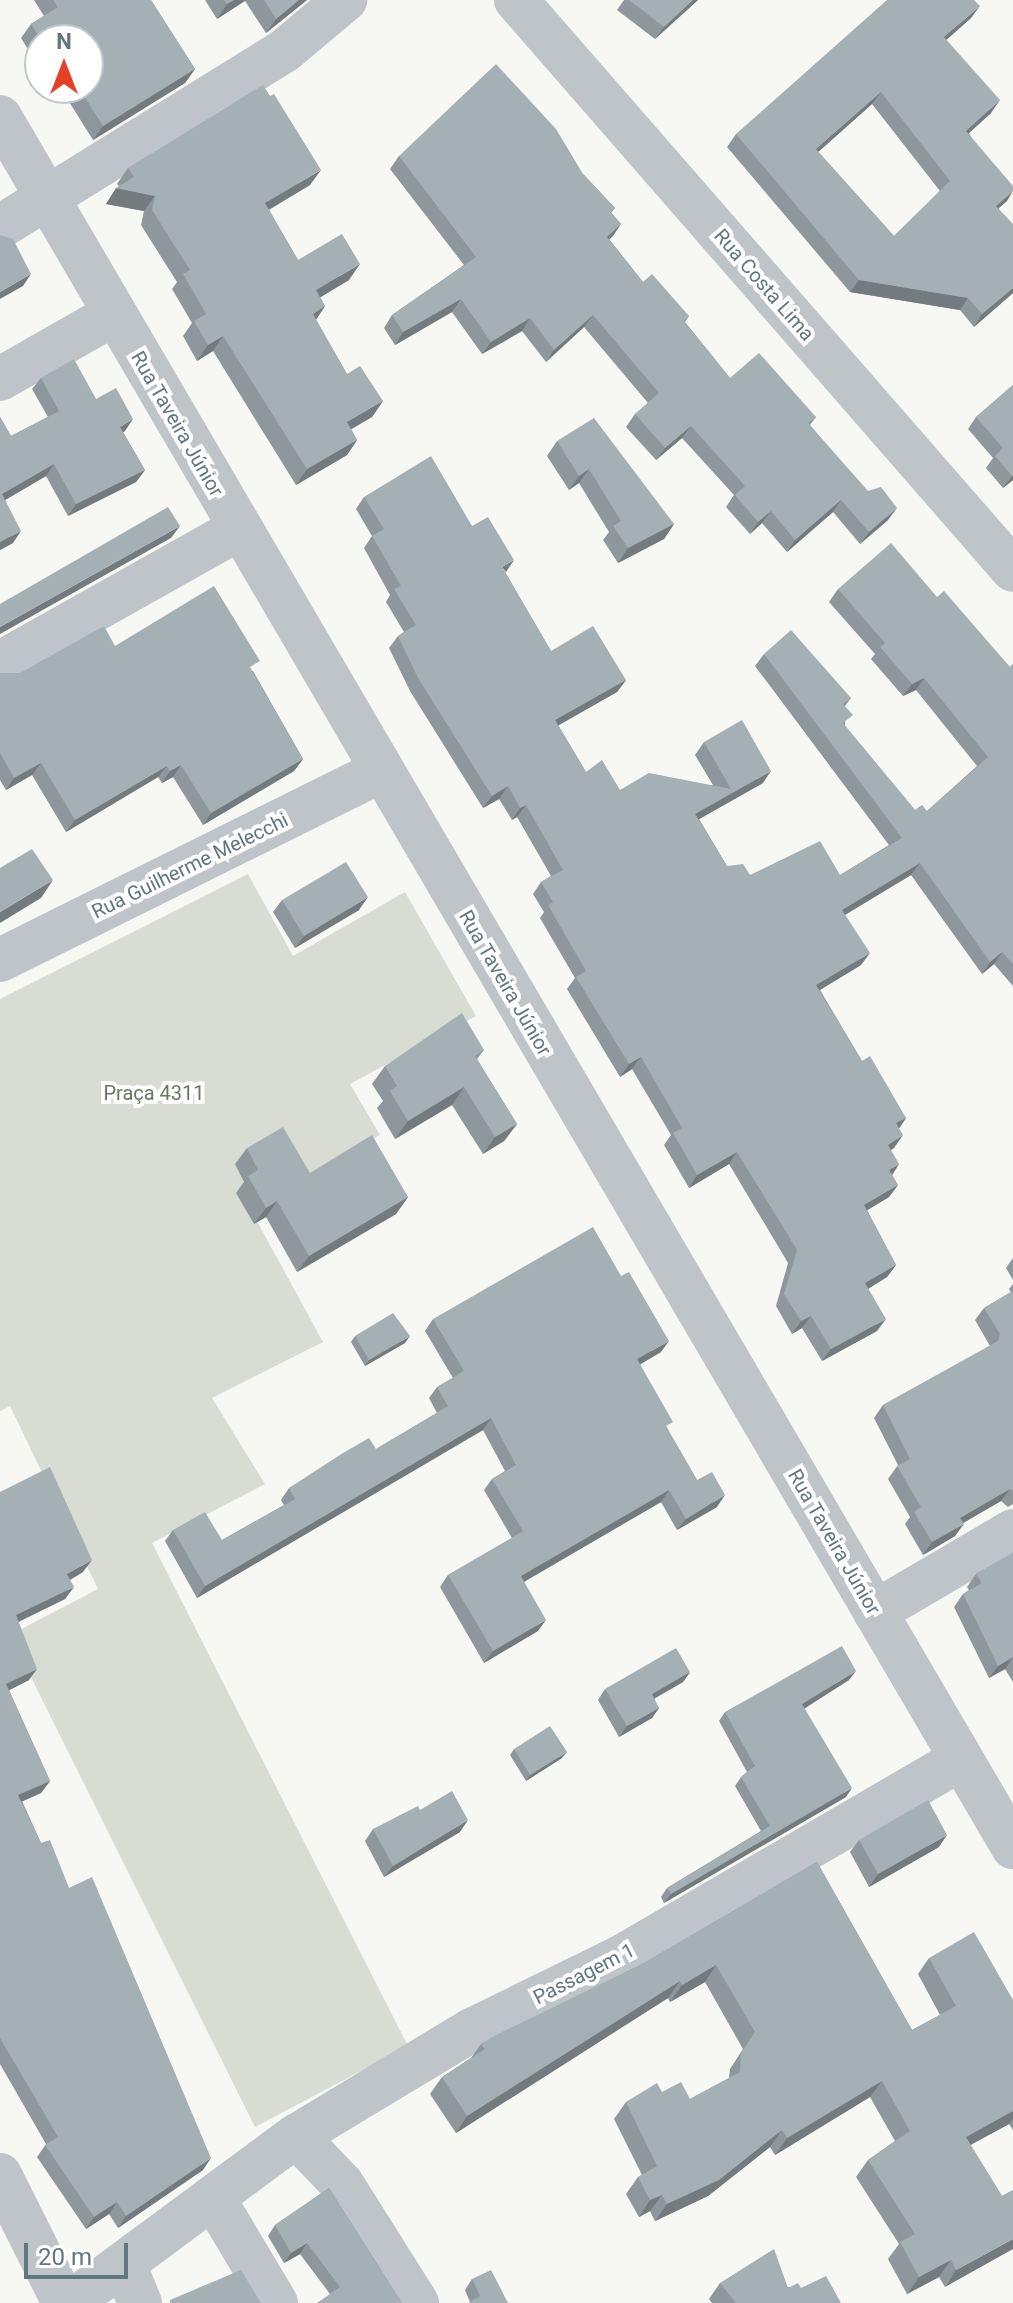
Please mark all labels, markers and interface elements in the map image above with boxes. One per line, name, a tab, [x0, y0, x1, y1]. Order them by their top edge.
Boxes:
north arrow	[24, 24, 104, 104]
text: N	[56, 29, 72, 54]
street label: Rua Costa Lima	[709, 224, 819, 346]
street label: Rua Taveira Júnior	[126, 347, 228, 501]
street label: Rua Guilherme Melecchi	[88, 808, 292, 924]
street label: Rua Taveira Júnior	[454, 906, 556, 1060]
park label: Praça 4311	[103, 1081, 205, 1105]
street label: Rua Taveira Júnior	[783, 1465, 885, 1619]
street label: Passagem 1	[529, 1938, 639, 2010]
scale bar	[28, 2227, 132, 2277]
text: 20 m	[38, 2243, 92, 2271]

